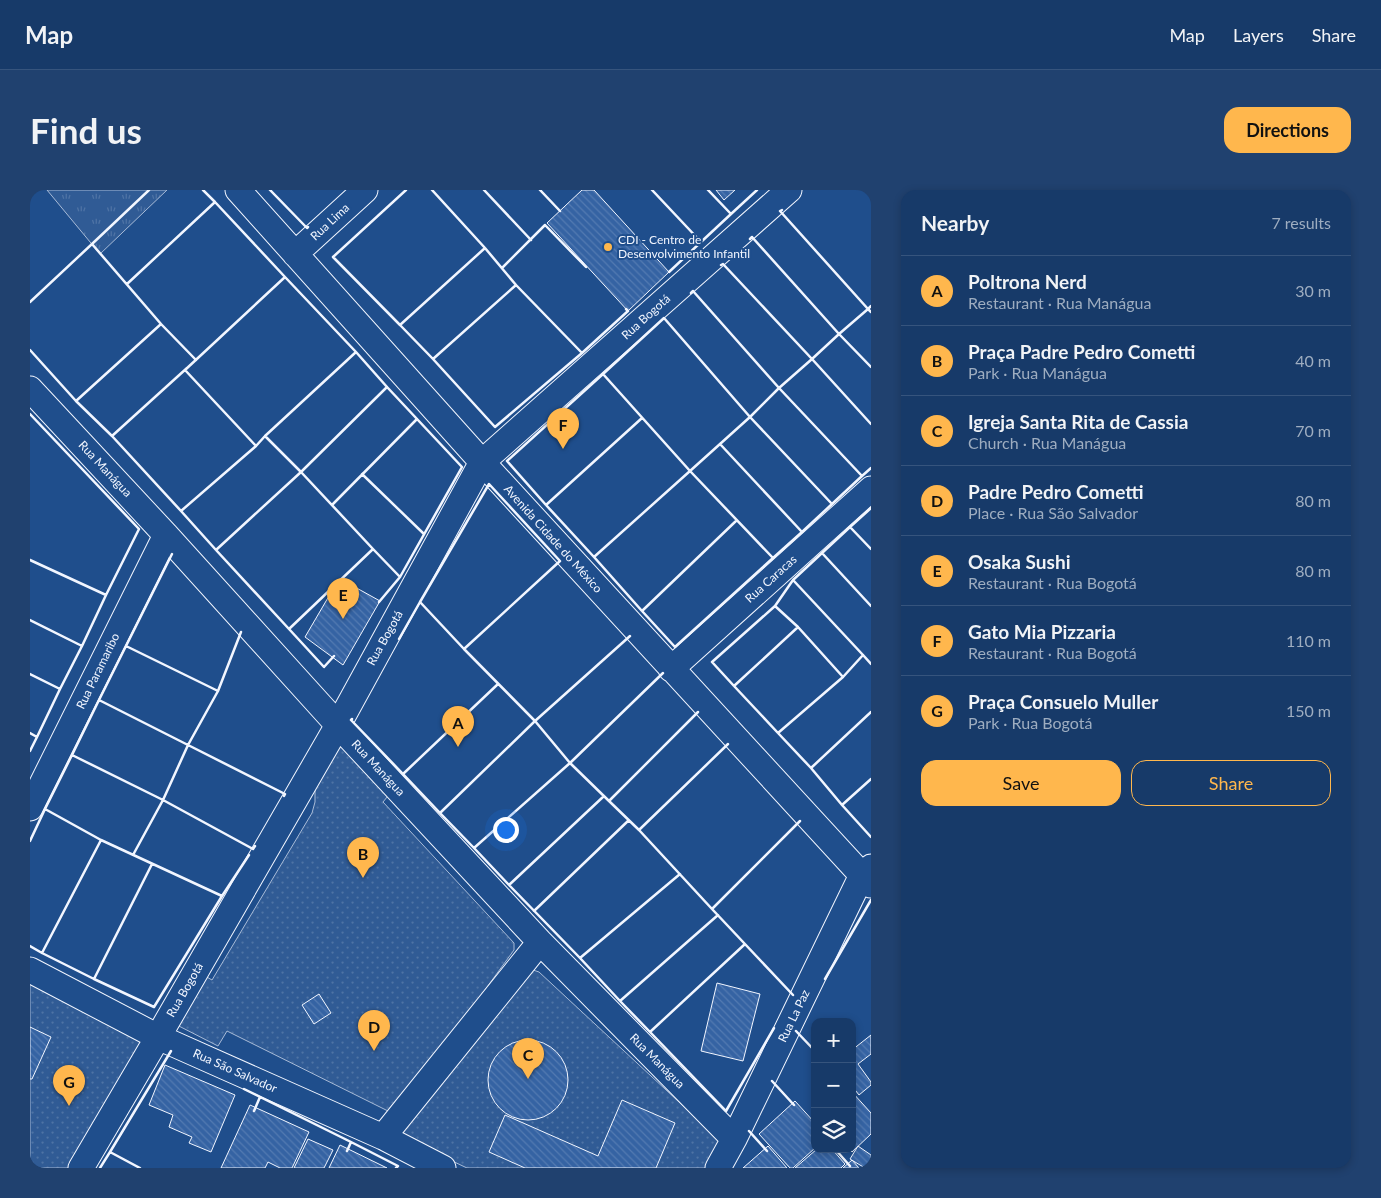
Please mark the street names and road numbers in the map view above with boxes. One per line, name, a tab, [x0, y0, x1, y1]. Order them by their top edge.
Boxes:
street label: Rua Lima	[307, 200, 352, 243]
street label: Rua Bogotá	[618, 291, 673, 342]
street label: Rua Manágua	[76, 437, 135, 500]
street label: Avenida Cidade do México	[501, 482, 606, 596]
street label: Rua Caracas	[742, 552, 800, 606]
street label: Rua Bogotá	[363, 608, 406, 668]
street label: Rua Paramaribo	[73, 630, 123, 711]
street label: Rua Manágua	[349, 736, 408, 799]
street label: Rua Bogotá	[163, 960, 206, 1020]
street label: Rua La Paz	[774, 987, 813, 1045]
street label: Rua Manágua	[627, 1030, 688, 1091]
street label: Rua São Salvador	[191, 1045, 280, 1096]

